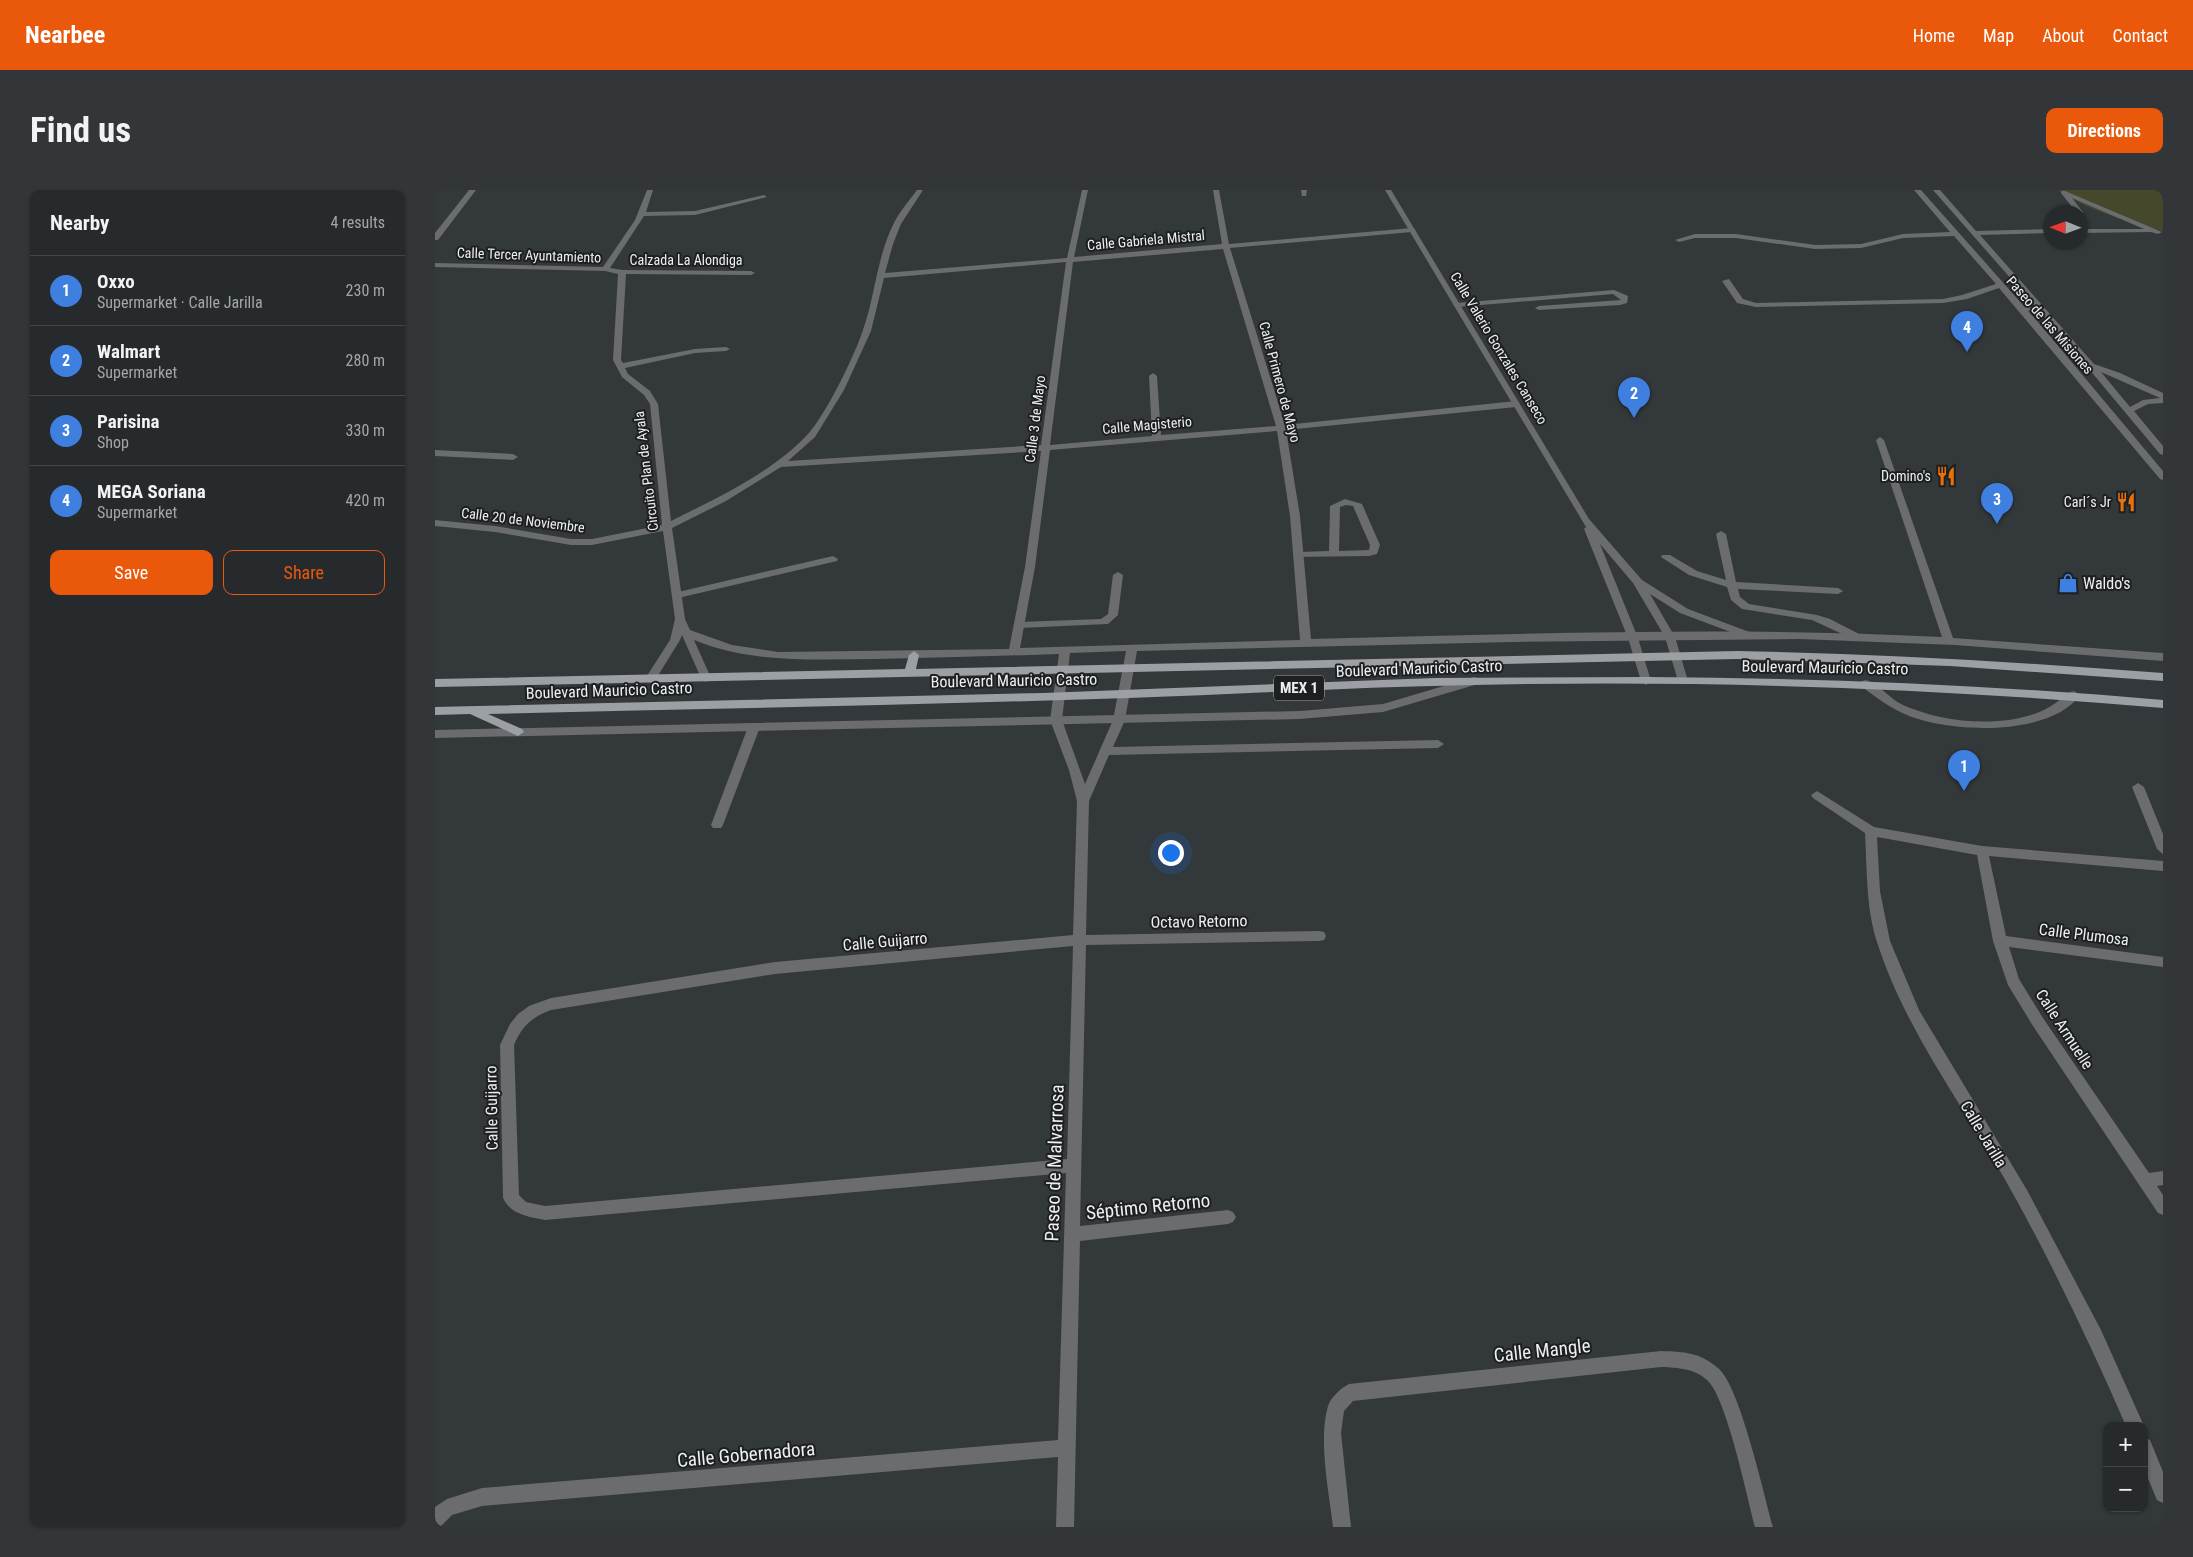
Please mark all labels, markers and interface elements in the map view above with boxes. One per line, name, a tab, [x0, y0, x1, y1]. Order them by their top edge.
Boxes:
text: Nearbee	[25, 21, 105, 49]
text: Home	[1913, 25, 1955, 46]
text: Map	[1983, 25, 2014, 46]
text: About	[2042, 25, 2084, 46]
text: Contact	[2112, 25, 2168, 46]
button: Directions	[2046, 108, 2163, 153]
text: Find us	[30, 110, 131, 151]
north arrow	[2043, 205, 2088, 250]
text: Nearby	[50, 211, 109, 235]
text: 4 results	[330, 213, 385, 232]
street label: Calle Gabriela Mistral	[1086, 227, 1206, 253]
street label: Calle Tercer Ayuntamiento	[457, 244, 601, 266]
street label: Calzada La Alondiga	[629, 252, 743, 268]
street label: Calle Valerio Gonzales Canseco	[1447, 269, 1551, 427]
text: Oxxo	[97, 270, 135, 293]
street label: Paseo de las Misiones	[2003, 273, 2097, 377]
text: 1	[62, 281, 70, 300]
text: 230 m	[346, 281, 385, 300]
text: Supermarket · Calle Jarilla	[97, 293, 263, 312]
pin: 4	[1951, 311, 1983, 352]
street label: Calle Primero de Mayo	[1256, 320, 1304, 444]
text: Walmart	[97, 340, 160, 363]
text: 2	[62, 351, 70, 370]
text: 280 m	[346, 351, 385, 370]
text: Supermarket	[97, 363, 177, 382]
street label: Calle 3 de Mayo	[1022, 375, 1048, 463]
pin: 2	[1618, 377, 1650, 418]
text: Parisina	[97, 410, 159, 433]
street label: Circuito Plan de Ayala	[631, 410, 661, 532]
street label: Calle Magisterio	[1102, 413, 1192, 437]
text: 3	[62, 421, 70, 440]
text: 330 m	[346, 421, 385, 440]
text: Shop	[97, 433, 129, 452]
restaurant icon: Domino's	[1935, 465, 1957, 487]
place label: Domino's	[1881, 468, 1931, 484]
text: MEGA Soriana	[97, 480, 206, 503]
pin: 3	[1981, 483, 2013, 524]
text: 4	[62, 491, 70, 510]
text: 420 m	[346, 491, 385, 510]
restaurant icon: Carl´s Jr	[2115, 491, 2137, 513]
place label: Carl´s Jr	[2064, 494, 2111, 510]
text: Supermarket	[97, 503, 177, 522]
street label: Calle 20 de Noviembre	[460, 504, 586, 536]
button: Save	[50, 550, 213, 595]
button: Share	[223, 550, 385, 595]
shop icon: Waldo's	[2057, 572, 2079, 594]
place label: Waldo's	[2083, 574, 2131, 593]
street label: Boulevard Mauricio Castro	[1335, 656, 1503, 681]
street label: Boulevard Mauricio Castro	[1742, 657, 1908, 678]
street label: Boulevard Mauricio Castro	[931, 670, 1097, 691]
road number: MEX 1	[1274, 676, 1324, 700]
street label: Boulevard Mauricio Castro	[525, 678, 693, 703]
pin: 1	[1948, 750, 1980, 791]
your location	[1158, 840, 1184, 866]
street label: Octavo Retorno	[1150, 911, 1248, 932]
street label: Calle Plumosa	[2038, 920, 2130, 949]
street label: Calle Guijarro	[842, 928, 928, 955]
street label: Calle Armuelle	[2032, 986, 2097, 1073]
street label: Calle Guijarro	[481, 1065, 502, 1151]
street label: Paseo de Malvarrosa	[1040, 1084, 1069, 1242]
street label: Calle Jarilla	[1956, 1098, 2011, 1171]
street label: Séptimo Retorno	[1085, 1189, 1211, 1224]
street label: Calle Mangle	[1493, 1334, 1592, 1367]
map controls	[2103, 1422, 2148, 1512]
button: +	[2103, 1422, 2148, 1467]
street label: Calle Gobernadora	[676, 1437, 816, 1472]
button: −	[2103, 1467, 2148, 1512]

